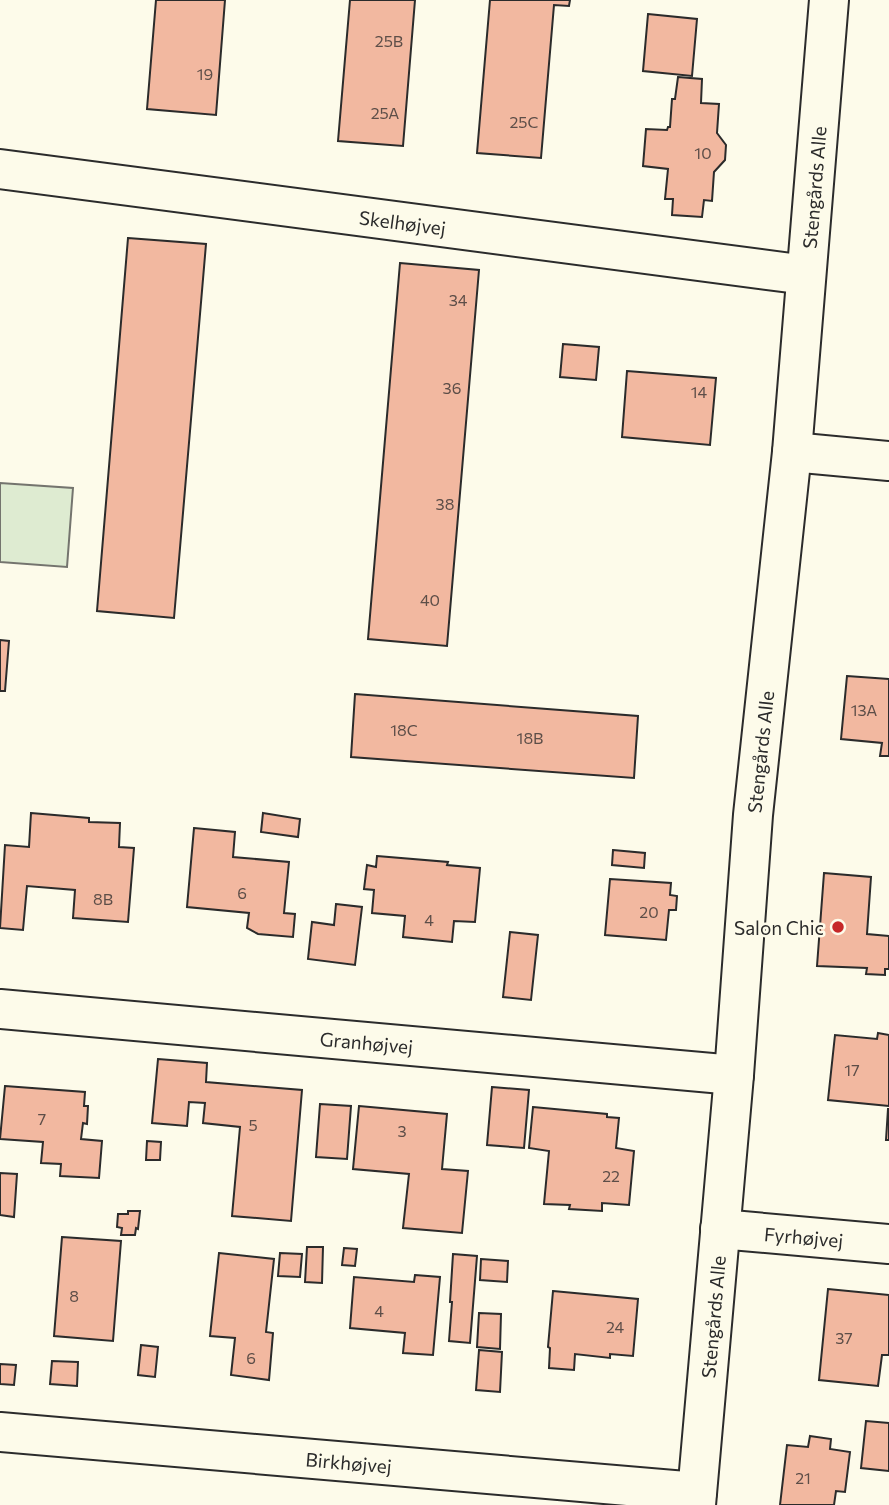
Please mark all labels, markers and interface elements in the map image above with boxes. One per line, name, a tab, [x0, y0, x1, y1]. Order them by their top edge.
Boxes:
house number: 25B	[375, 31, 403, 50]
house number: 19	[197, 64, 213, 83]
house number: 25A	[371, 103, 399, 122]
house number: 25C	[509, 112, 539, 131]
street label: Stengårds Alle	[797, 125, 830, 250]
house number: 10	[694, 143, 712, 162]
street label: Skelhøjvej	[358, 205, 447, 239]
house number: 34	[449, 290, 468, 309]
house number: 36	[443, 378, 461, 397]
house number: 14	[691, 382, 708, 401]
house number: 38	[436, 494, 454, 513]
house number: 40	[420, 590, 440, 609]
street label: Stengårds Alle	[742, 689, 778, 814]
house number: 13A	[851, 700, 877, 719]
house number: 18C	[390, 720, 418, 739]
house number: 18B	[517, 728, 543, 747]
house number: 6	[237, 883, 247, 902]
house number: 8B	[93, 889, 113, 908]
house number: 20	[639, 902, 659, 921]
house number: 4	[424, 910, 434, 929]
place label: Salon Chic	[734, 916, 824, 939]
marker: Salon Chic	[830, 919, 846, 935]
street label: Granhøjvej	[319, 1026, 414, 1058]
house number: 17	[844, 1060, 860, 1079]
house number: 7	[38, 1109, 46, 1128]
house number: 5	[248, 1115, 258, 1134]
house number: 3	[397, 1121, 407, 1140]
house number: 22	[602, 1166, 620, 1185]
street label: Fyrhøjvej	[763, 1221, 844, 1251]
street label: Stengårds Alle	[696, 1254, 730, 1379]
house number: 8	[69, 1286, 79, 1305]
house number: 4	[374, 1301, 384, 1320]
house number: 24	[606, 1317, 624, 1336]
house number: 37	[835, 1328, 853, 1347]
house number: 6	[246, 1348, 256, 1367]
street label: Birkhøjvej	[305, 1447, 393, 1477]
house number: 21	[795, 1468, 811, 1487]

